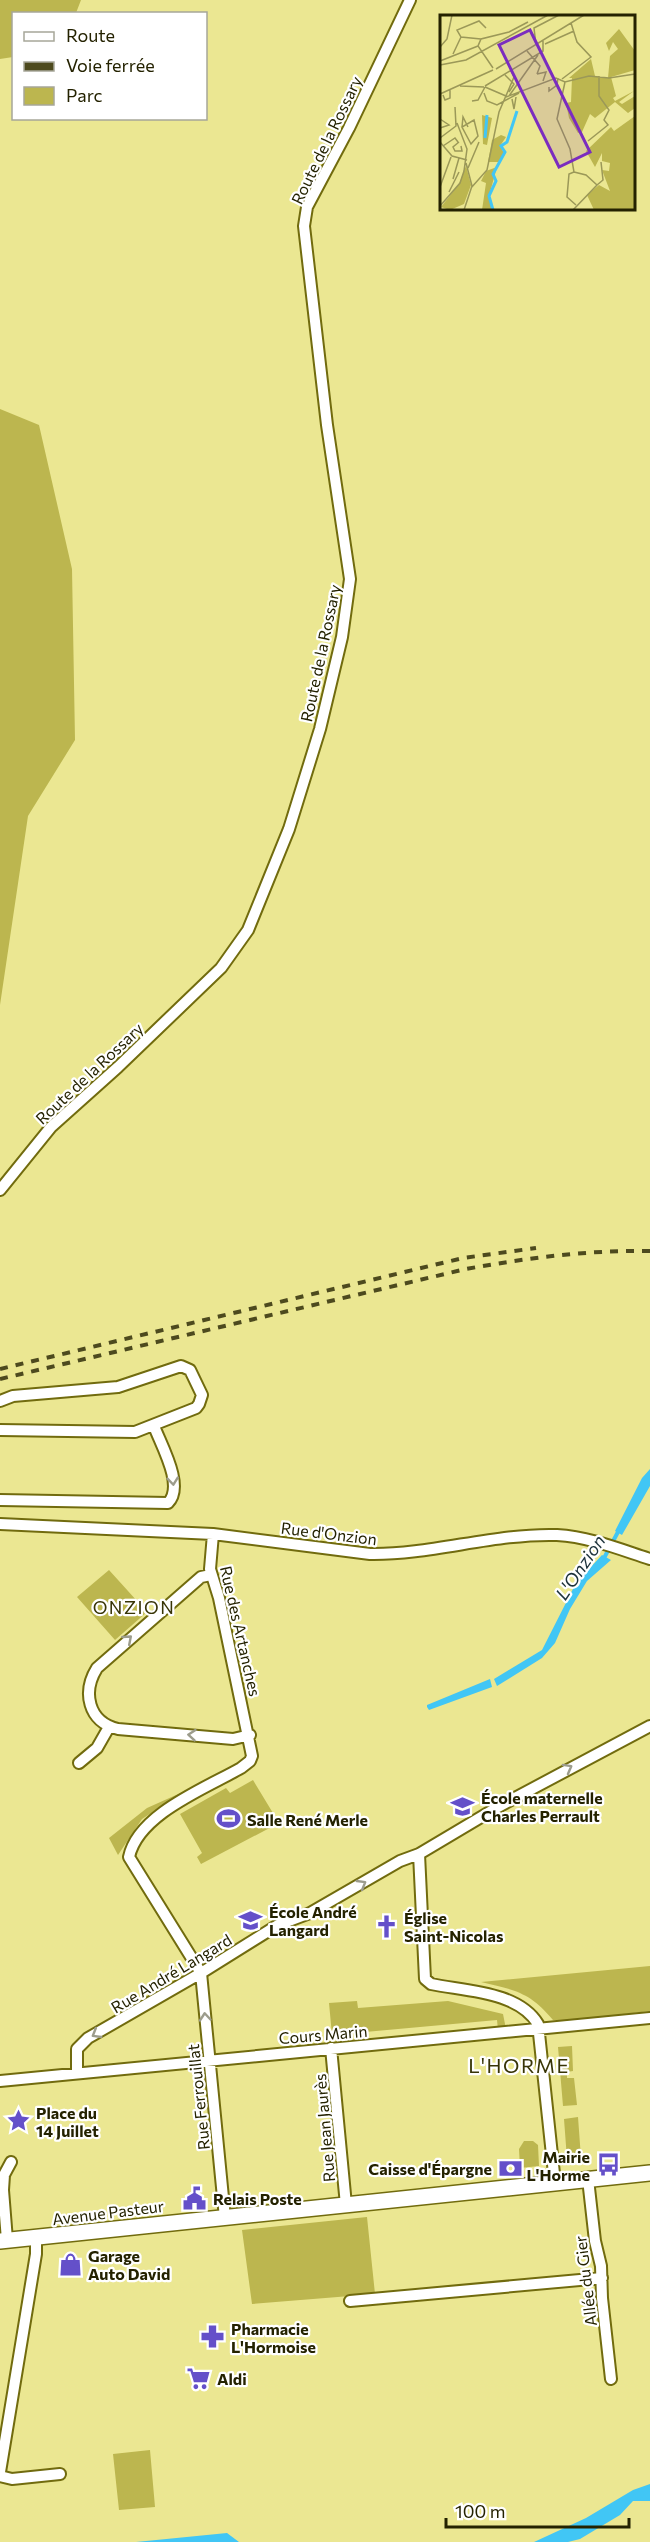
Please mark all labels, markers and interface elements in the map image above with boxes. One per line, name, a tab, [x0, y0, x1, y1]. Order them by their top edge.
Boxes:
legend	[12, 12, 207, 120]
inset map	[440, 15, 635, 210]
text: Route	[66, 24, 115, 46]
text: Voie ferrée	[66, 54, 155, 76]
street label: Route de la Rossary	[287, 73, 365, 207]
text: Parc	[66, 84, 103, 106]
street label: Route de la Rossary	[296, 583, 344, 723]
street label: Route de la Rossary	[31, 1018, 147, 1128]
one-way arrow	[166, 1476, 179, 1485]
street label: Rue d'Onzion	[280, 1518, 378, 1548]
water label: L'Onzion	[550, 1530, 610, 1604]
street label: Rue des Artanches	[217, 1564, 265, 1698]
district label: ONZION	[93, 1596, 175, 1618]
one-way arrow	[122, 1636, 133, 1647]
one-way arrow	[187, 1729, 196, 1742]
one-way arrow	[562, 1764, 572, 1775]
place label: École maternelle Charles Perrault	[481, 1788, 603, 1825]
school or university icon: École maternelle Charles Perrault	[450, 1793, 476, 1819]
sports icon: Salle René Merle	[216, 1806, 242, 1832]
place label: Salle René Merle	[247, 1810, 368, 1829]
one-way arrow	[356, 1880, 366, 1891]
place label: École André Langard	[269, 1902, 357, 1939]
school or university icon: École André Langard	[238, 1907, 264, 1933]
place label: Église Saint-Nicolas	[404, 1908, 503, 1945]
church icon: Église Saint-Nicolas	[373, 1913, 399, 1939]
street label: Rue André Langard	[107, 1930, 235, 2016]
one-way arrow	[199, 2012, 212, 2021]
street label: Cours Marin	[278, 2021, 368, 2047]
one-way arrow	[92, 2027, 102, 2038]
street label: Rue Ferrouillat	[183, 2043, 213, 2151]
district label: L'HORME	[468, 2053, 570, 2077]
street label: Rue Jean Jaurès	[310, 2073, 338, 2183]
place label: Place du 14 Juillet	[36, 2103, 99, 2140]
place icon: Place du 14 Juillet	[5, 2108, 31, 2134]
place label: Mairie L'Horme	[527, 2147, 590, 2184]
bus stop icon: Mairie L'Horme	[595, 2152, 621, 2178]
bank icon: Caisse d'Épargne	[497, 2155, 523, 2181]
place label: Caisse d'Épargne	[368, 2159, 492, 2178]
public building icon: Relais Poste	[182, 2185, 208, 2211]
place label: Relais Poste	[213, 2189, 302, 2208]
street label: Avenue Pasteur	[51, 2196, 165, 2228]
street label: Allée du Gier	[570, 2234, 600, 2327]
place label: Garage Auto David	[88, 2246, 170, 2283]
shop icon: Garage Auto David	[57, 2251, 83, 2277]
place label: Pharmacie L'Hormoise	[231, 2319, 316, 2356]
pharmacy icon: Pharmacie L'Hormoise	[200, 2324, 226, 2350]
supermarket icon: Aldi	[186, 2365, 212, 2391]
place label: Aldi	[217, 2369, 247, 2388]
scale bar	[446, 2491, 629, 2529]
text: 100 m	[455, 2500, 505, 2522]

